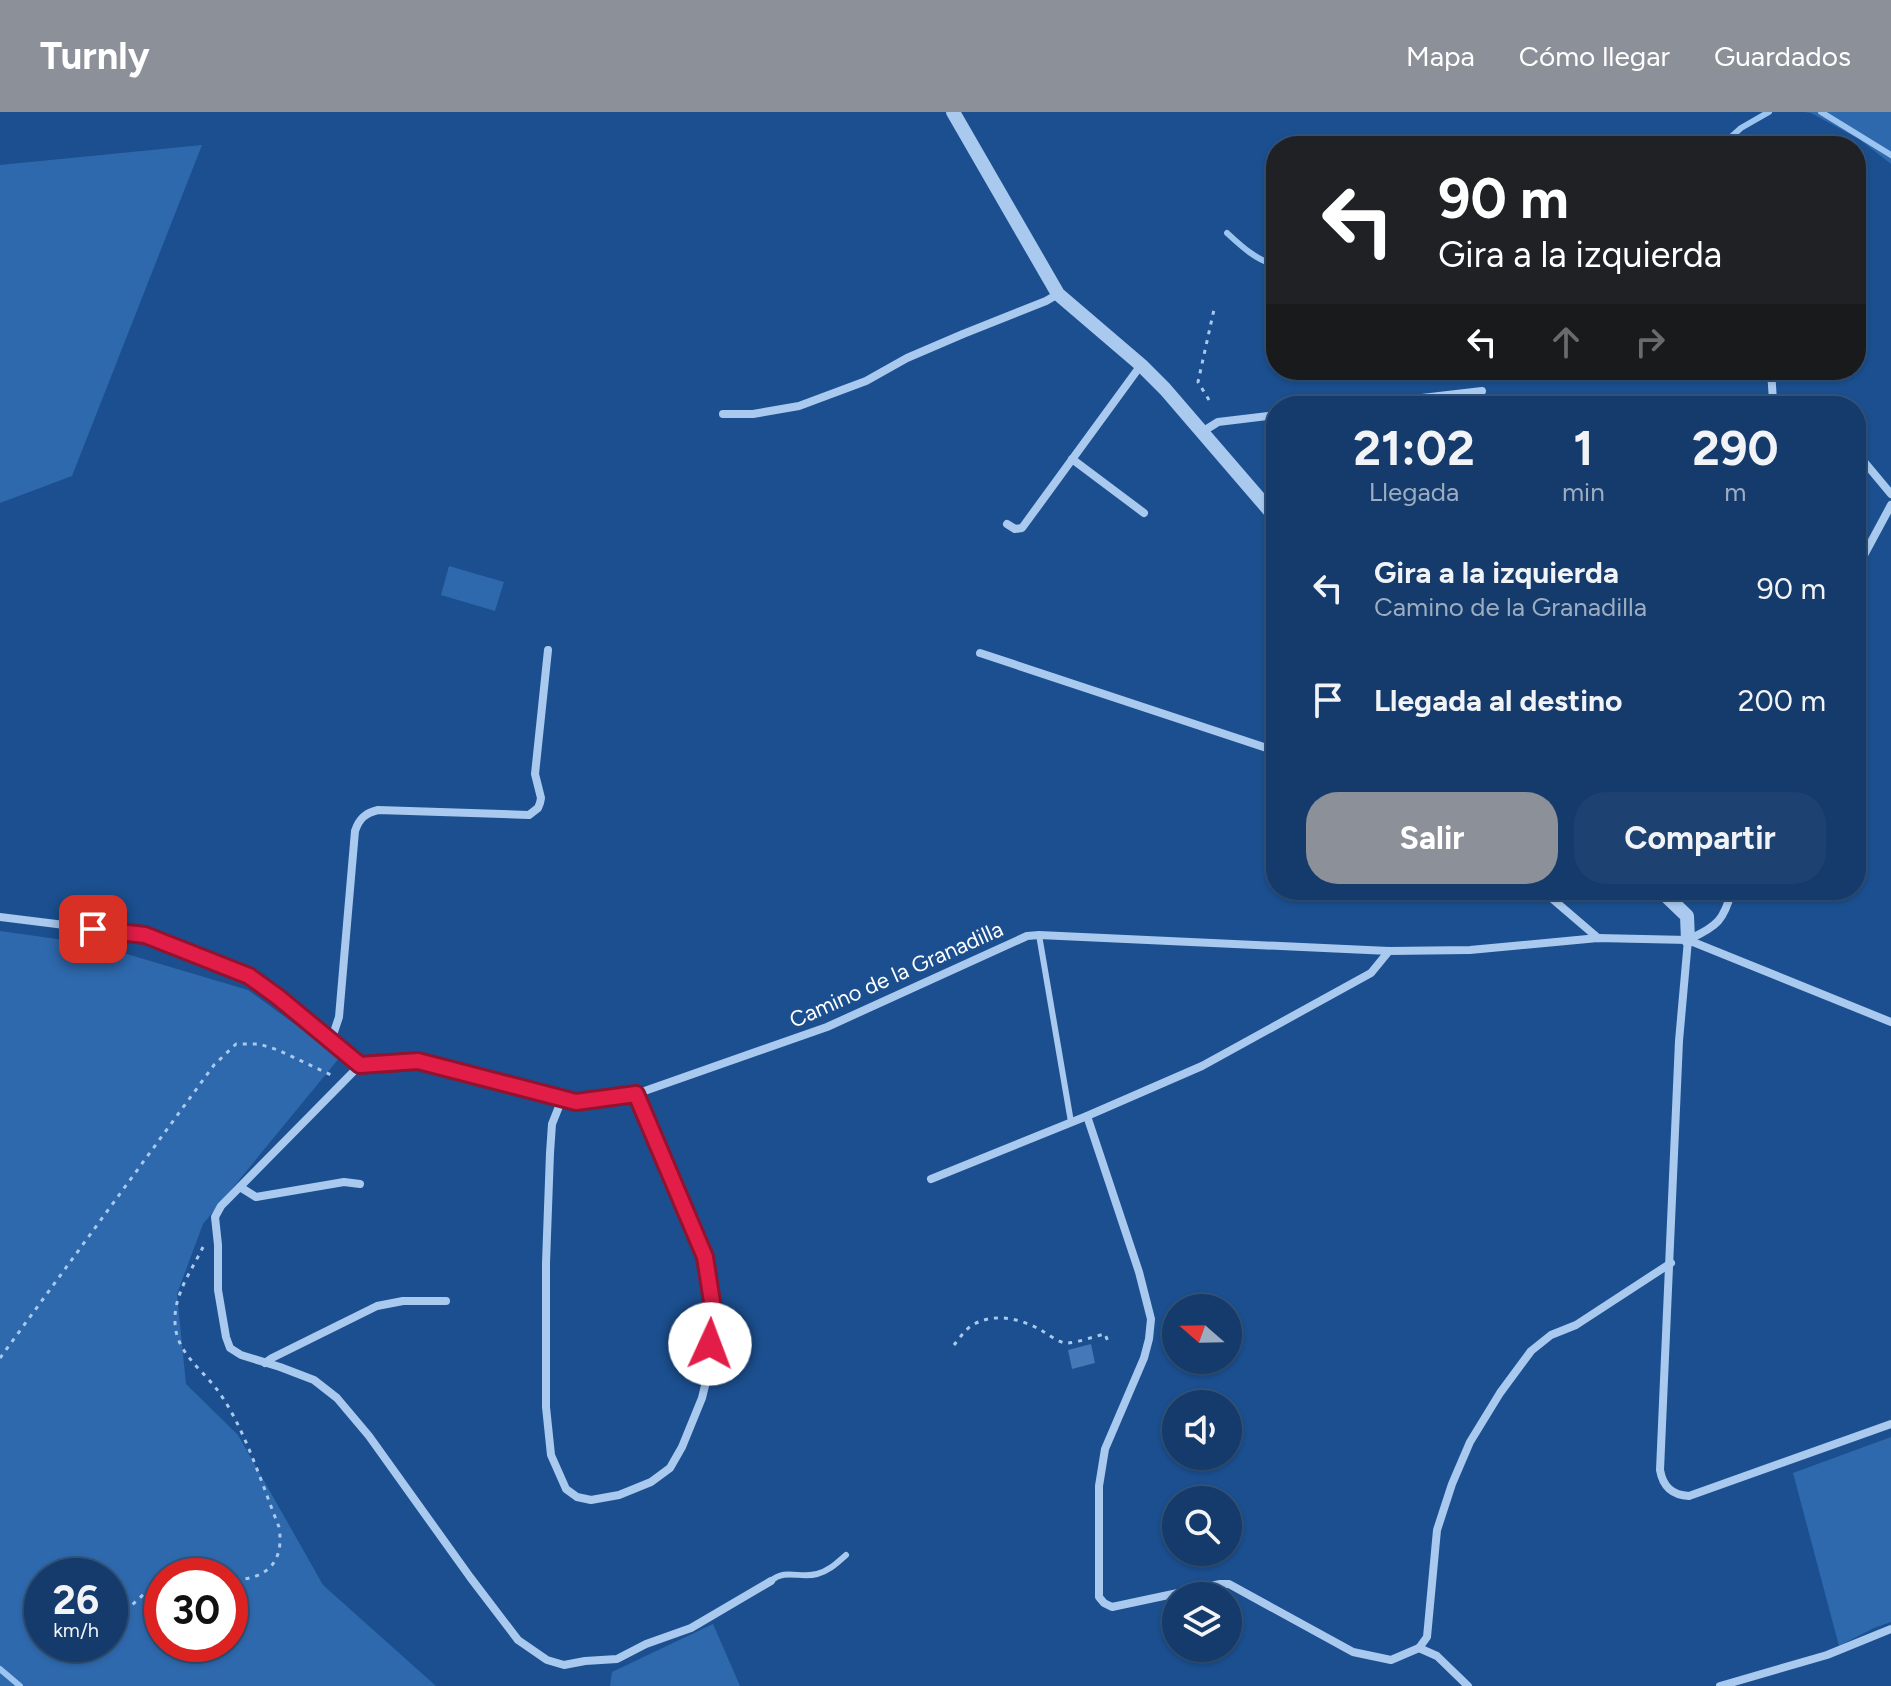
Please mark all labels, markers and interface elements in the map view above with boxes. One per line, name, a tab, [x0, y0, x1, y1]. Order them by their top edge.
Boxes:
text: Turnly	[40, 33, 150, 79]
text: Mapa	[1406, 39, 1475, 73]
text: Cómo llegar	[1519, 39, 1670, 73]
text: Guardados	[1714, 39, 1851, 73]
text: 90 m	[1438, 165, 1569, 232]
icon: left	[1306, 168, 1410, 272]
text: Gira a la izquierda	[1438, 233, 1722, 276]
icon: left	[1460, 320, 1504, 364]
icon: ahead	[1544, 320, 1588, 364]
icon: right	[1628, 320, 1672, 364]
text: 21:02	[1353, 419, 1475, 477]
text: 1	[1573, 419, 1593, 477]
text: 290	[1692, 419, 1779, 477]
text: Llegada	[1369, 476, 1459, 508]
text: min	[1562, 476, 1605, 508]
text: m	[1724, 476, 1746, 508]
text: Gira a la izquierda	[1374, 554, 1619, 591]
icon: left	[1306, 566, 1350, 610]
text: 90 m	[1757, 570, 1826, 607]
text: Camino de la Granadilla	[1374, 591, 1647, 623]
icon: arrive	[1306, 678, 1350, 722]
text: Llegada al destino	[1374, 682, 1622, 719]
text: 200 m	[1738, 682, 1826, 719]
button: Salir	[1306, 792, 1558, 884]
button: Compartir	[1574, 792, 1826, 884]
pin	[59, 895, 127, 963]
icon: arrive	[71, 907, 115, 951]
street label: Camino de la Granadilla	[785, 915, 1007, 1034]
north arrow	[1162, 1294, 1242, 1374]
map controls	[1162, 1294, 1242, 1662]
position arrow	[668, 1302, 752, 1386]
button: sound	[1162, 1390, 1242, 1470]
button: search	[1162, 1486, 1242, 1566]
speed limit sign: 30	[144, 1558, 248, 1662]
text: 26	[53, 1576, 99, 1624]
button: layers	[1162, 1582, 1242, 1662]
text: km/h	[53, 1618, 99, 1642]

